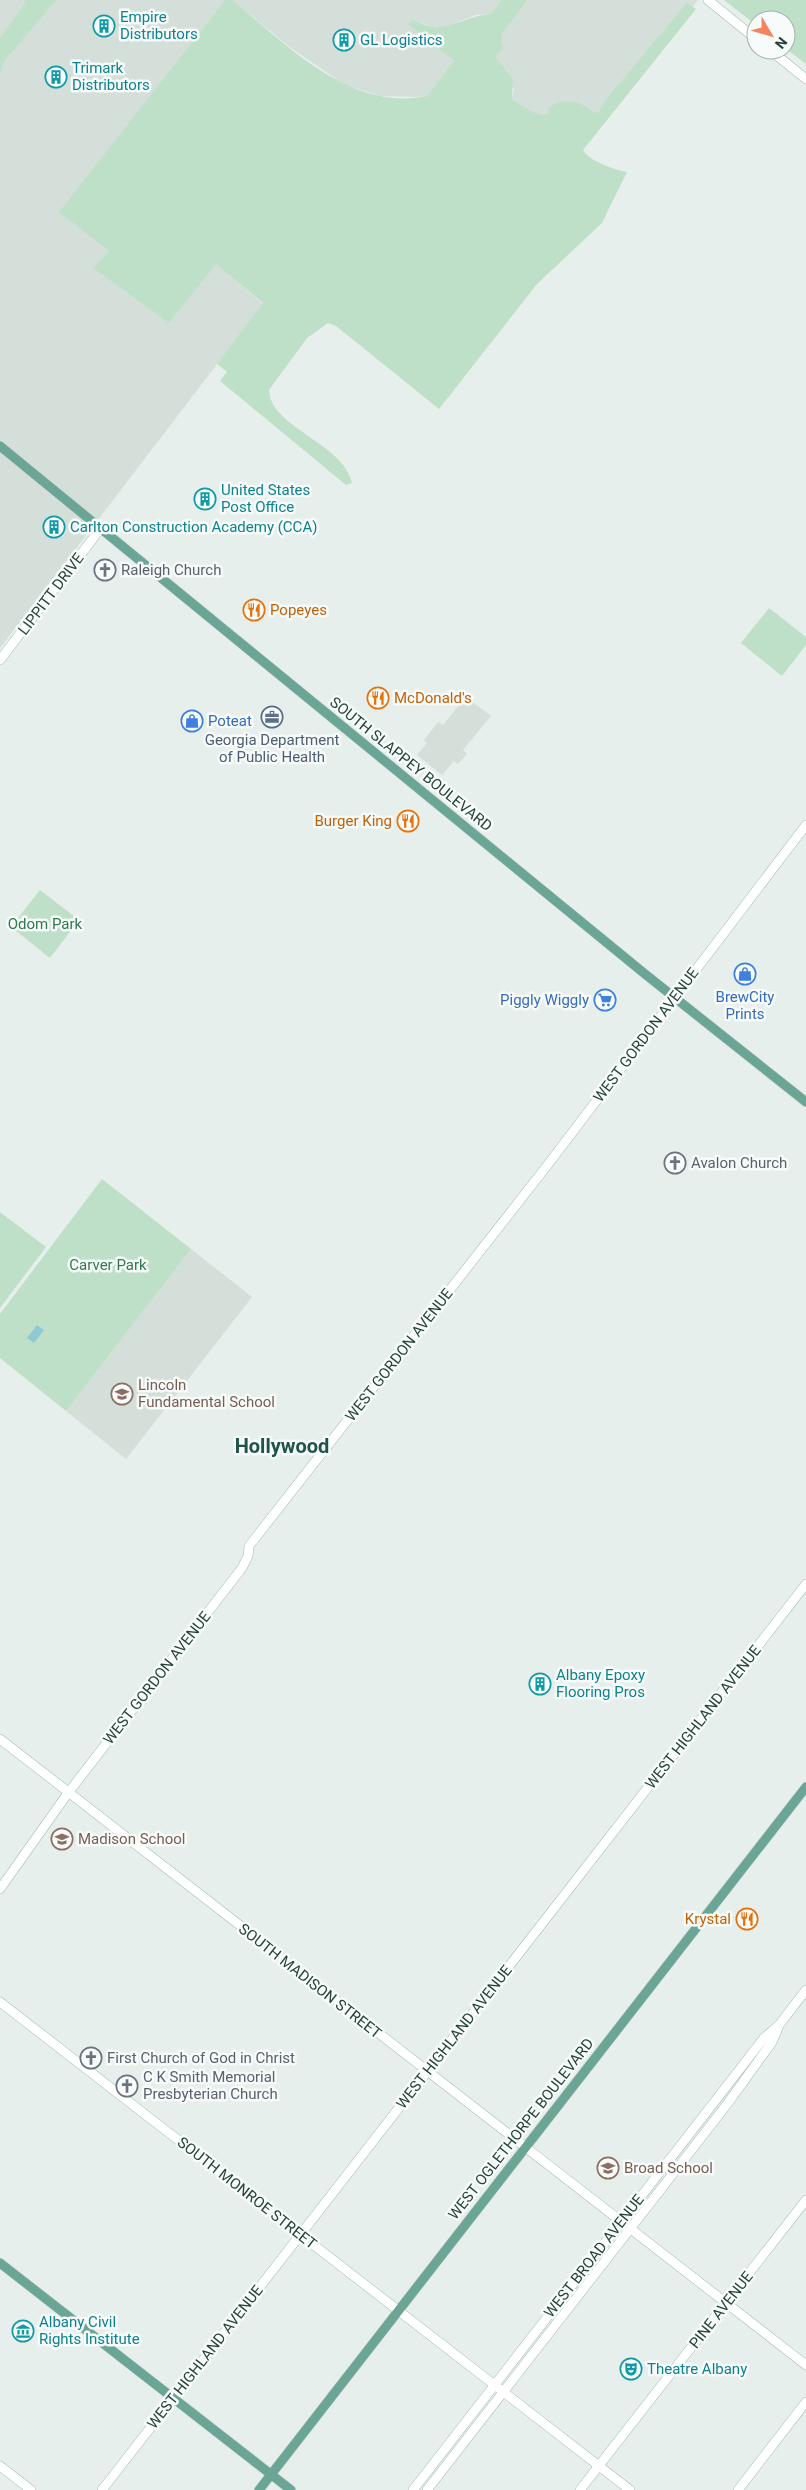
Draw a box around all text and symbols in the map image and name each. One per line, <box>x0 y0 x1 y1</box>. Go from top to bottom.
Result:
place label: Empire Distributors <box>120 8 198 43</box>
north arrow <box>746 10 796 60</box>
building icon: Empire Distributors <box>92 14 116 38</box>
building icon: GL Logistics <box>332 28 356 52</box>
place label: GL Logistics <box>360 31 443 49</box>
text: N <box>772 34 791 52</box>
place label: Trimark Distributors <box>72 59 150 94</box>
building icon: Trimark Distributors <box>44 65 68 89</box>
place label: United States Post Office <box>221 481 310 516</box>
building icon: United States Post Office <box>193 487 217 511</box>
building icon: Carlton Construction Academy (CCA) <box>42 515 66 539</box>
place label: Carlton Construction Academy (CCA) <box>70 518 317 536</box>
street label: LIPPITT DRIVE <box>14 549 88 638</box>
church icon: Raleigh Church <box>93 558 117 582</box>
place label: Raleigh Church <box>121 561 221 579</box>
restaurant icon: Popeyes <box>242 598 266 622</box>
place label: Popeyes <box>270 601 327 619</box>
restaurant icon: McDonald's <box>366 686 390 710</box>
place label: McDonald's <box>394 689 472 707</box>
street label: SOUTH SLAPPEY BOULEVARD <box>326 693 496 835</box>
office icon: Georgia Department of Public Health <box>260 705 284 729</box>
shop icon: Poteat <box>180 709 204 733</box>
place label: Poteat <box>208 712 252 730</box>
place label: Georgia Department of Public Health <box>205 731 339 766</box>
restaurant icon: Burger King <box>396 809 420 833</box>
place label: Burger King <box>314 812 392 830</box>
park label: Odom Park <box>8 915 83 933</box>
shop icon: BrewCity Prints <box>733 962 757 986</box>
street label: WEST GORDON AVENUE <box>590 964 703 1106</box>
supermarket icon: Piggly Wiggly <box>593 988 617 1012</box>
place label: BrewCity Prints <box>716 988 774 1023</box>
place label: Piggly Wiggly <box>500 991 589 1009</box>
church icon: Avalon Church <box>663 1151 687 1175</box>
place label: Avalon Church <box>691 1154 787 1172</box>
park label: Carver Park <box>69 1256 147 1274</box>
street label: WEST GORDON AVENUE <box>342 1285 457 1425</box>
place label: Lincoln Fundamental School <box>138 1376 275 1411</box>
school or university icon: Lincoln Fundamental School <box>110 1382 134 1406</box>
district label: Hollywood <box>235 1434 329 1458</box>
street label: WEST GORDON AVENUE <box>100 1608 215 1748</box>
street label: WEST HIGHLAND AVENUE <box>641 1641 765 1792</box>
place label: Albany Epoxy Flooring Pros <box>556 1666 645 1701</box>
building icon: Albany Epoxy Flooring Pros <box>528 1672 552 1696</box>
school or university icon: Madison School <box>50 1827 74 1851</box>
place label: Madison School <box>78 1830 185 1848</box>
restaurant icon: Krystal <box>735 1907 759 1931</box>
place label: Krystal <box>685 1910 731 1928</box>
street label: SOUTH MADISON STREET <box>235 1920 385 2042</box>
street label: WEST HIGHLAND AVENUE <box>392 1961 516 2112</box>
street label: WEST OGLETHORPE BOULEVARD <box>445 2035 597 2223</box>
church icon: First Church of God in Christ <box>79 2046 103 2070</box>
place label: First Church of God in Christ <box>107 2049 295 2067</box>
place label: C K Smith Memorial Presbyterian Church <box>143 2068 278 2103</box>
church icon: C K Smith Memorial Presbyterian Church <box>115 2074 139 2098</box>
street label: SOUTH MONROE STREET <box>174 2133 320 2253</box>
school or university icon: Broad School <box>596 2156 620 2180</box>
place label: Broad School <box>624 2159 713 2177</box>
street label: WEST BROAD AVENUE <box>540 2190 648 2321</box>
street label: PINE AVENUE <box>685 2268 757 2352</box>
street label: WEST HIGHLAND AVENUE <box>143 2281 267 2432</box>
place label: Albany Civil Rights Institute <box>39 2313 140 2348</box>
museum icon: Albany Civil Rights Institute <box>11 2319 35 2343</box>
theatre icon: Theatre Albany <box>619 2357 643 2381</box>
place label: Theatre Albany <box>647 2360 747 2378</box>

